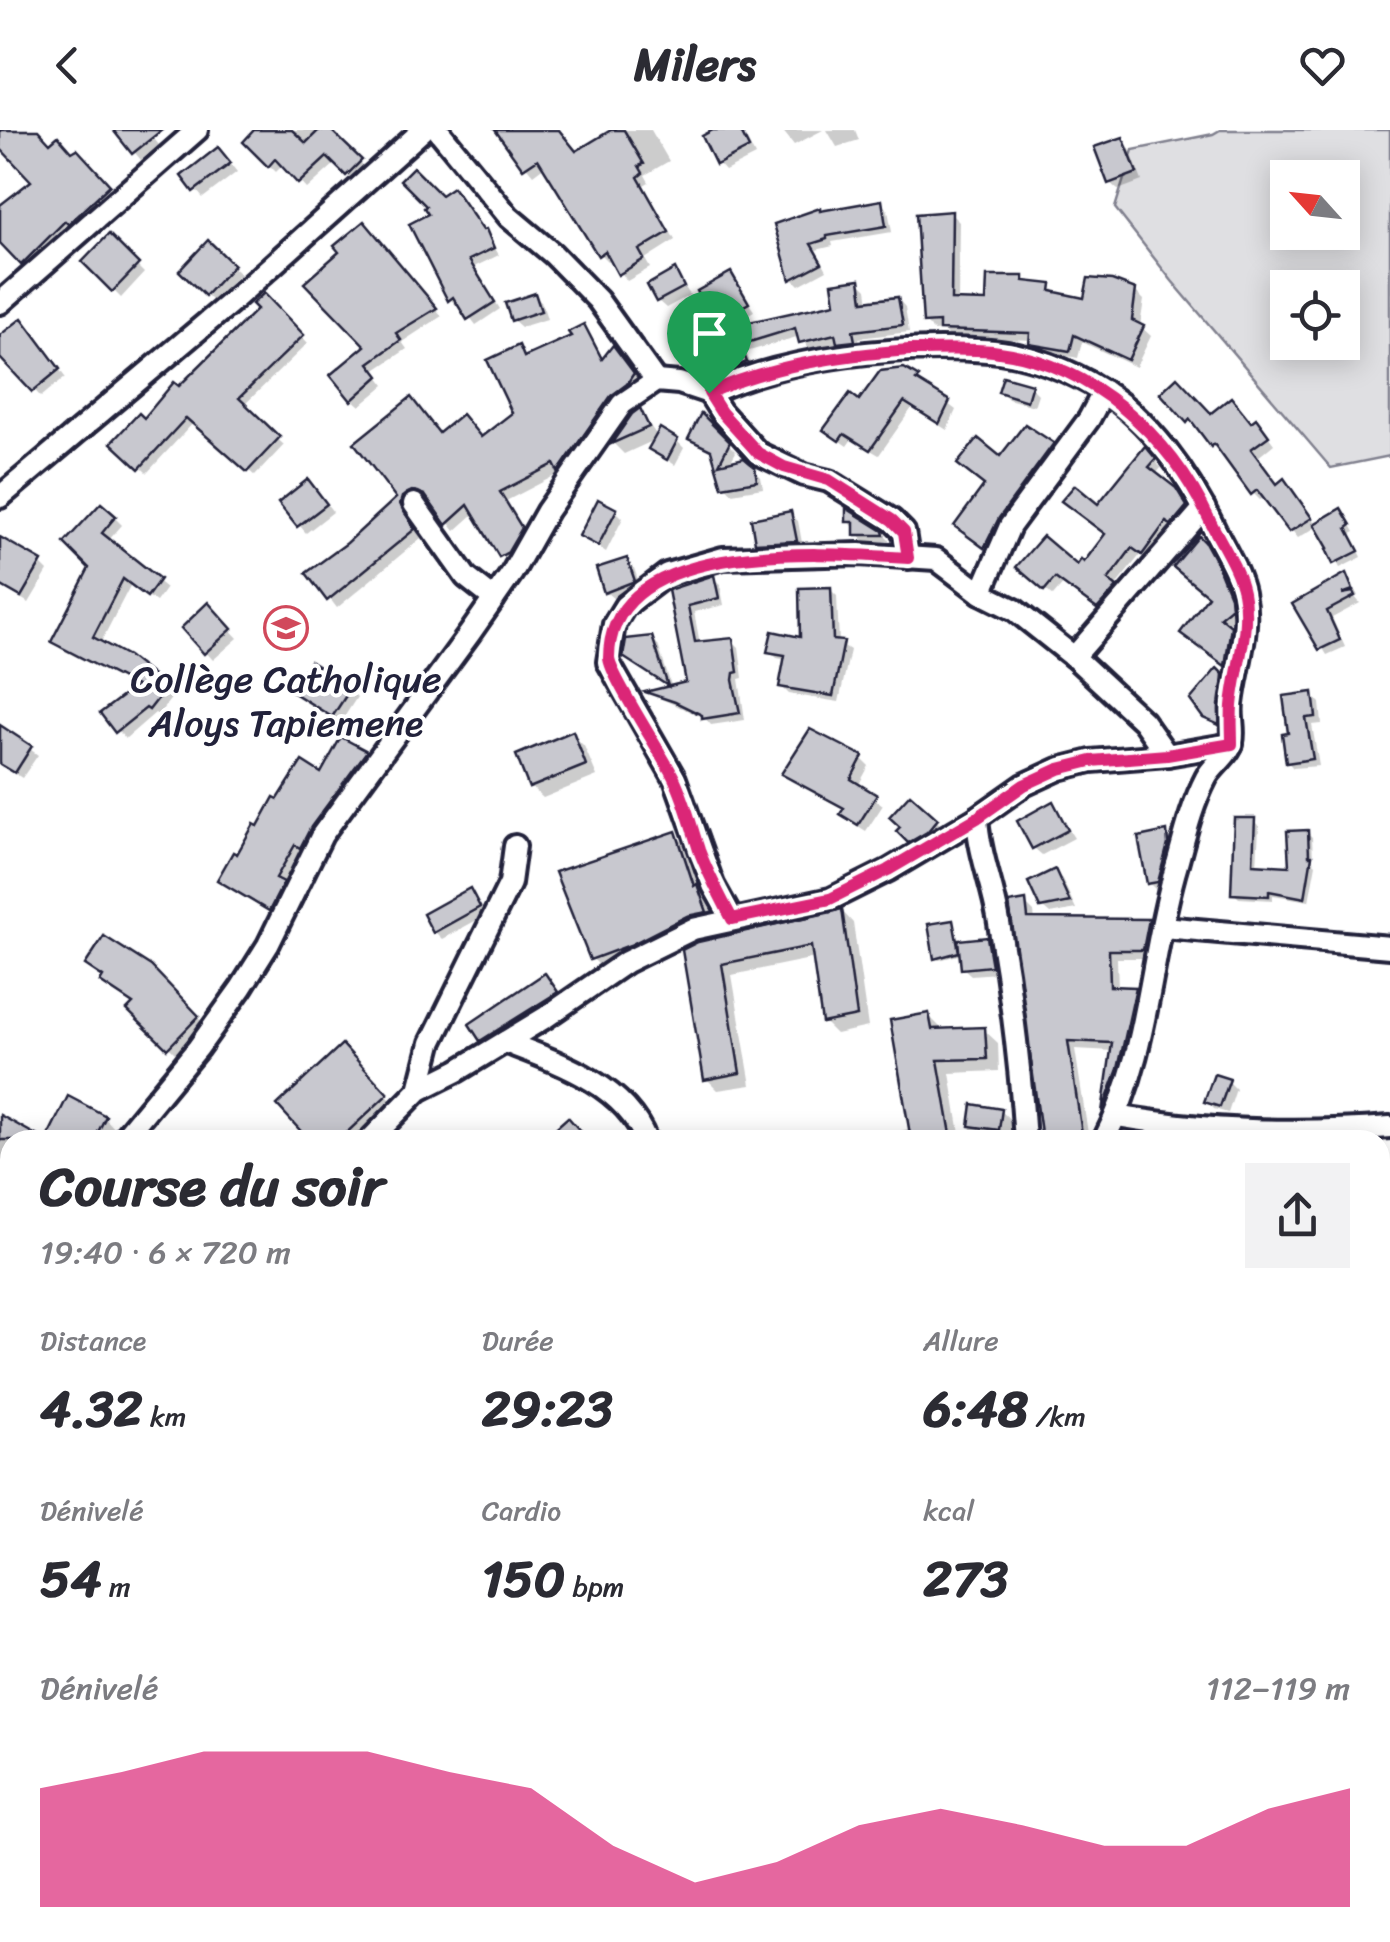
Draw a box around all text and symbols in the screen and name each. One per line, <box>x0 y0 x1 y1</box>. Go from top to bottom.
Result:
text: Milers <box>634 25 756 105</box>
icon: back <box>40 38 95 93</box>
icon: heart <box>1295 38 1350 93</box>
north arrow <box>1270 160 1360 250</box>
map controls <box>1270 160 1360 360</box>
button: locate <box>1270 270 1360 360</box>
pin <box>667 291 752 394</box>
icon: arrive <box>682 306 737 361</box>
school or university icon: Collège Catholique Aloys Tapiemene <box>263 605 309 651</box>
place label: Collège Catholique Aloys Tapiemene <box>130 646 442 757</box>
text: Course du soir <box>40 1138 384 1235</box>
button: share <box>1245 1163 1350 1268</box>
text: 19:40 · 6 × 720 m <box>40 1224 291 1281</box>
text: Distance <box>40 1316 146 1365</box>
text: Durée <box>482 1316 554 1365</box>
text: Allure <box>923 1316 999 1365</box>
text: 4.32 <box>40 1365 143 1454</box>
text: 29:23 <box>482 1365 613 1454</box>
text: 6:48 <box>923 1365 1028 1454</box>
text: km <box>143 1392 186 1441</box>
text: /km <box>1028 1392 1086 1441</box>
text: Dénivelé <box>40 1486 144 1535</box>
text: Cardio <box>482 1486 561 1535</box>
text: kcal <box>923 1486 974 1535</box>
text: 54 <box>40 1535 102 1624</box>
text: 150 <box>482 1535 565 1624</box>
text: 273 <box>923 1535 1008 1624</box>
text: m <box>102 1562 131 1611</box>
text: bpm <box>565 1562 624 1611</box>
text: Dénivelé <box>40 1660 159 1717</box>
text: 112–119 m <box>1206 1660 1350 1717</box>

